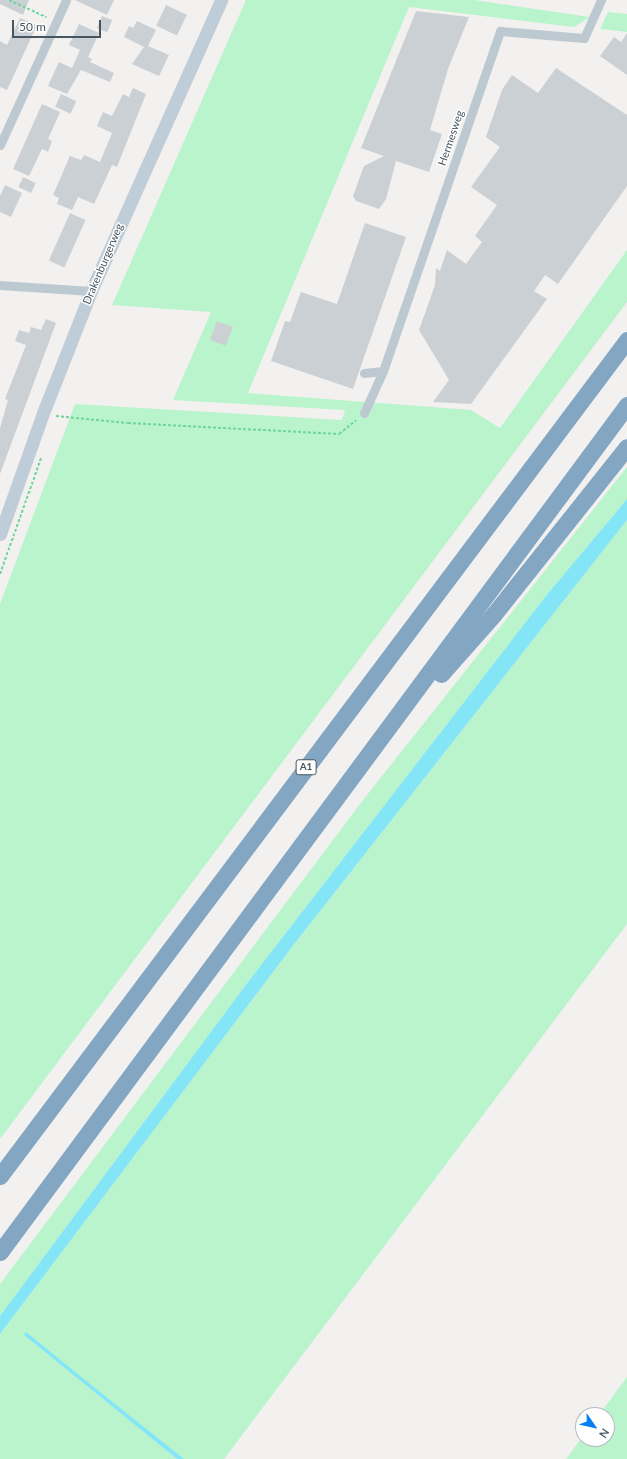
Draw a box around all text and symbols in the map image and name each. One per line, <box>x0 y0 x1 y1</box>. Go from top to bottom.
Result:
scale bar <box>14 12 103 38</box>
text: 50 m <box>19 19 46 34</box>
street label: Hermesweg <box>435 109 467 167</box>
street label: Drakenburgerweg <box>80 222 126 306</box>
road number: A1 <box>295 759 317 775</box>
north arrow <box>575 1407 615 1447</box>
text: N <box>597 1426 612 1441</box>

